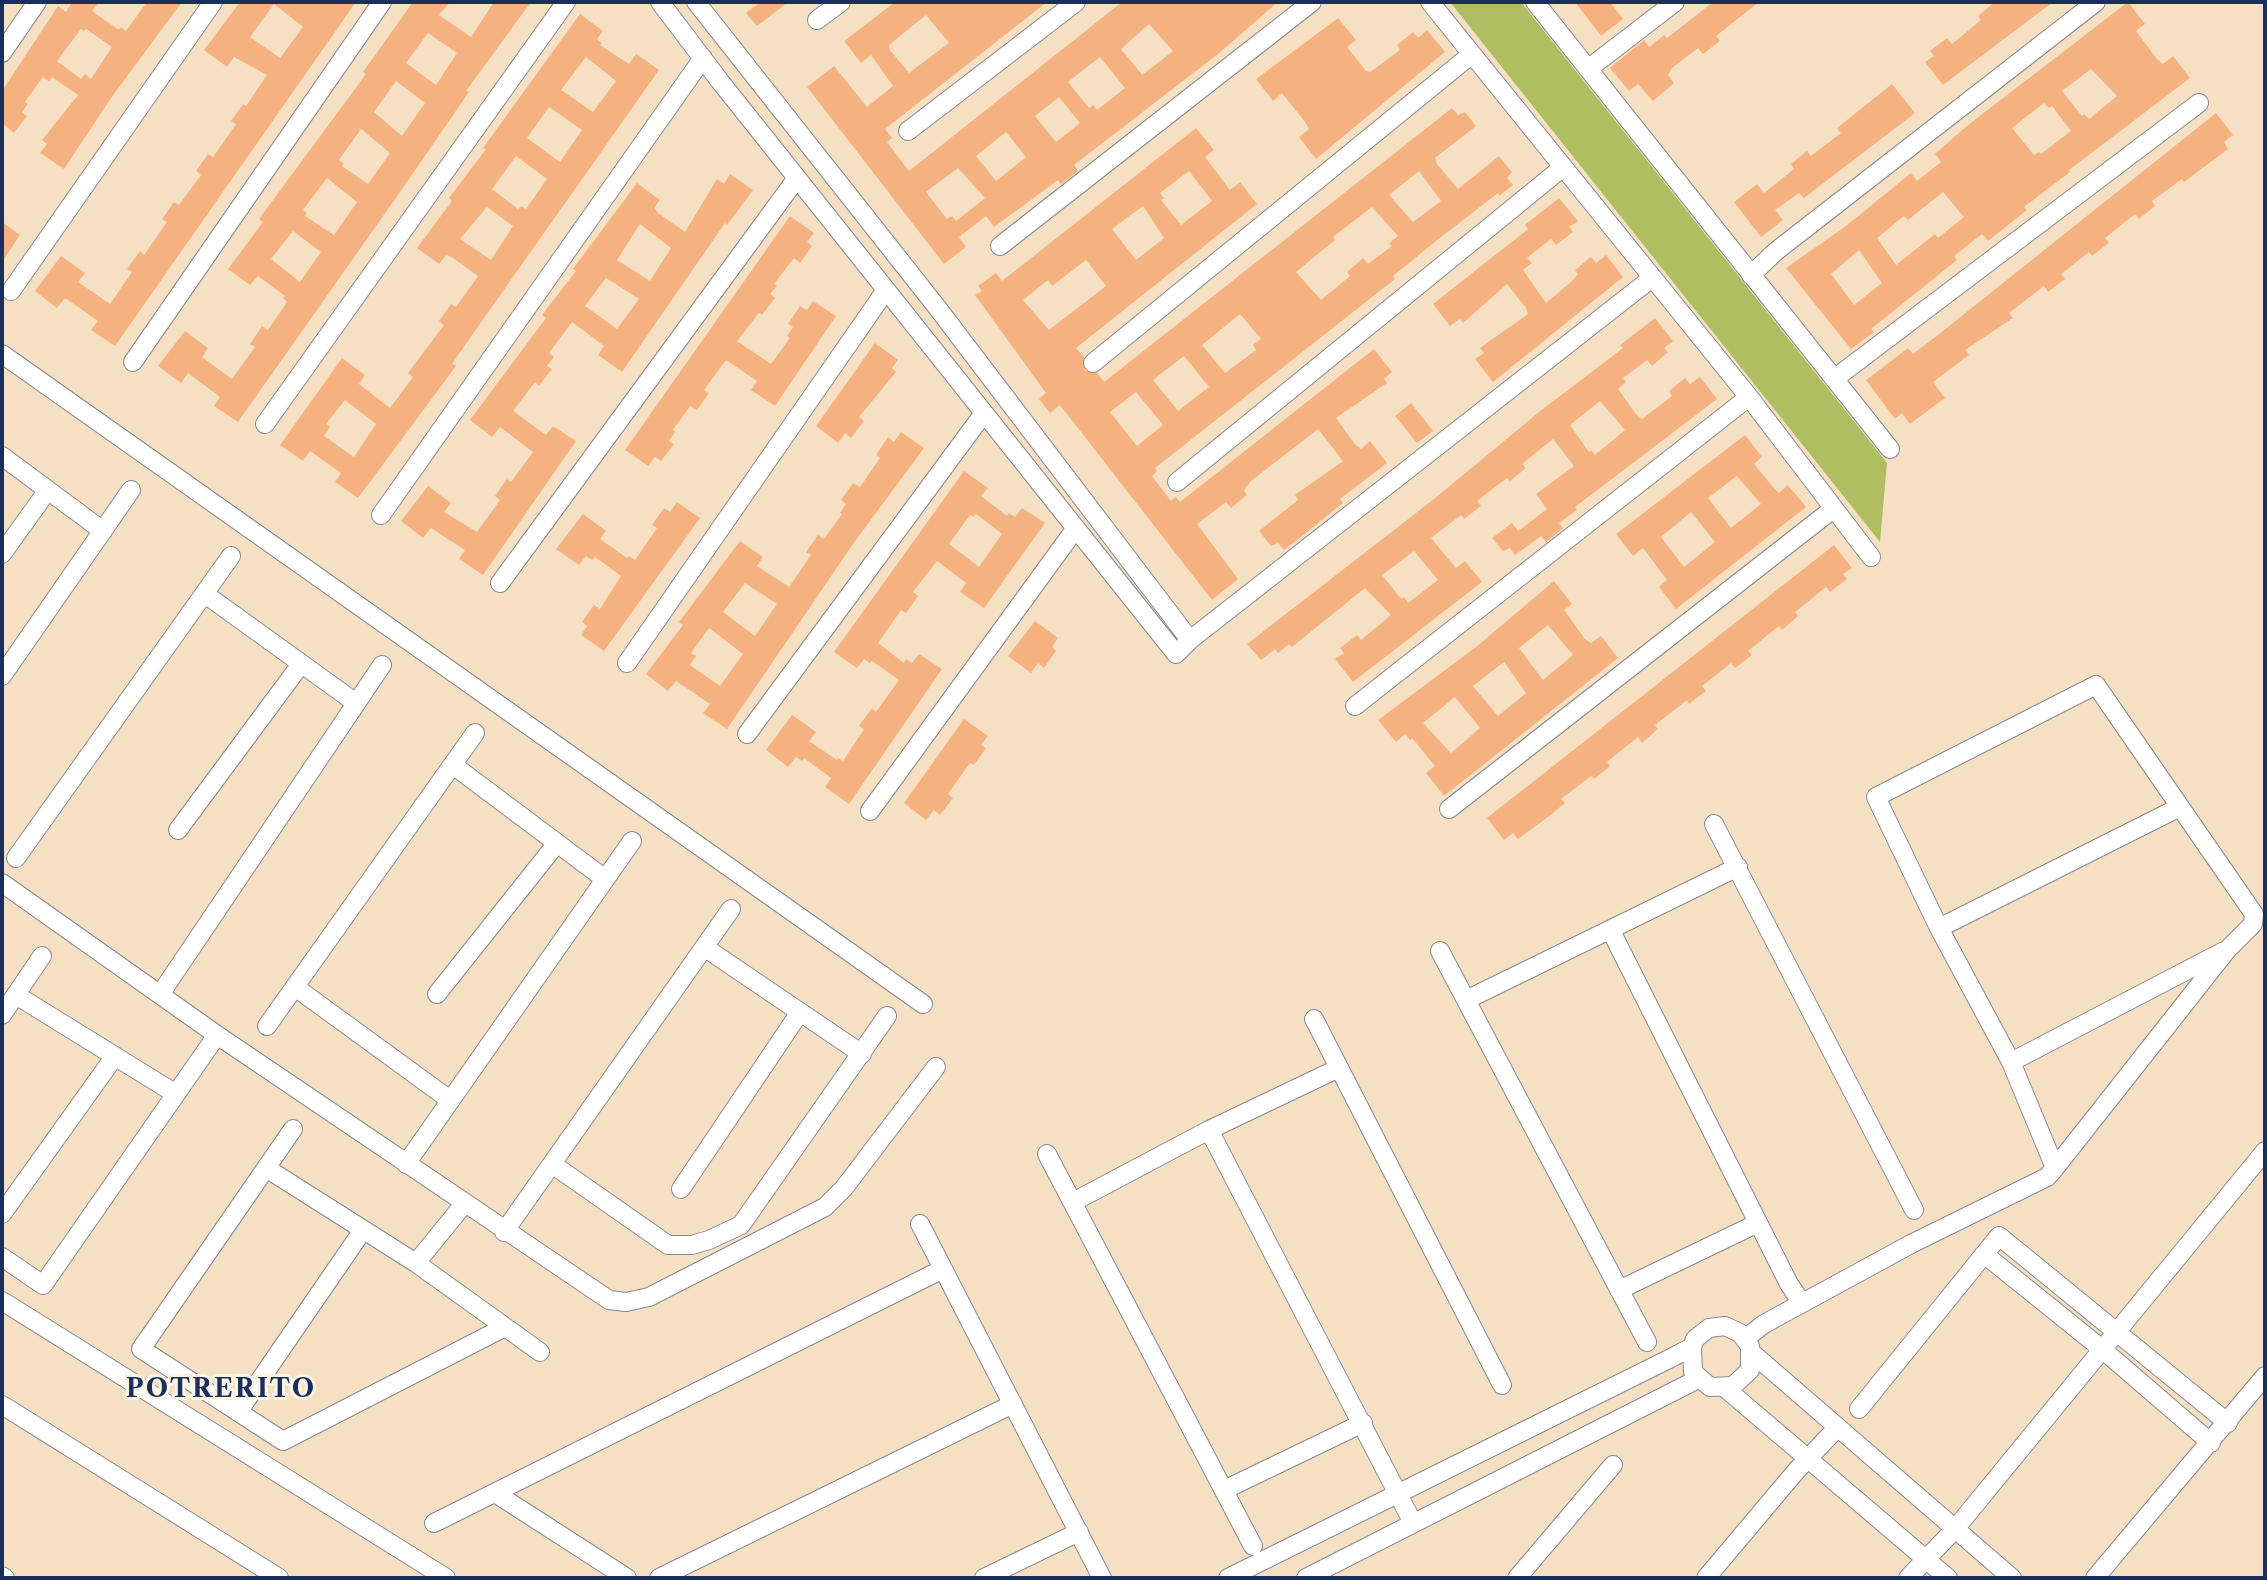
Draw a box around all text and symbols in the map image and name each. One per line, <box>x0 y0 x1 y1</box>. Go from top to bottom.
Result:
district label: POTRERITO <box>127 1373 315 1405</box>

